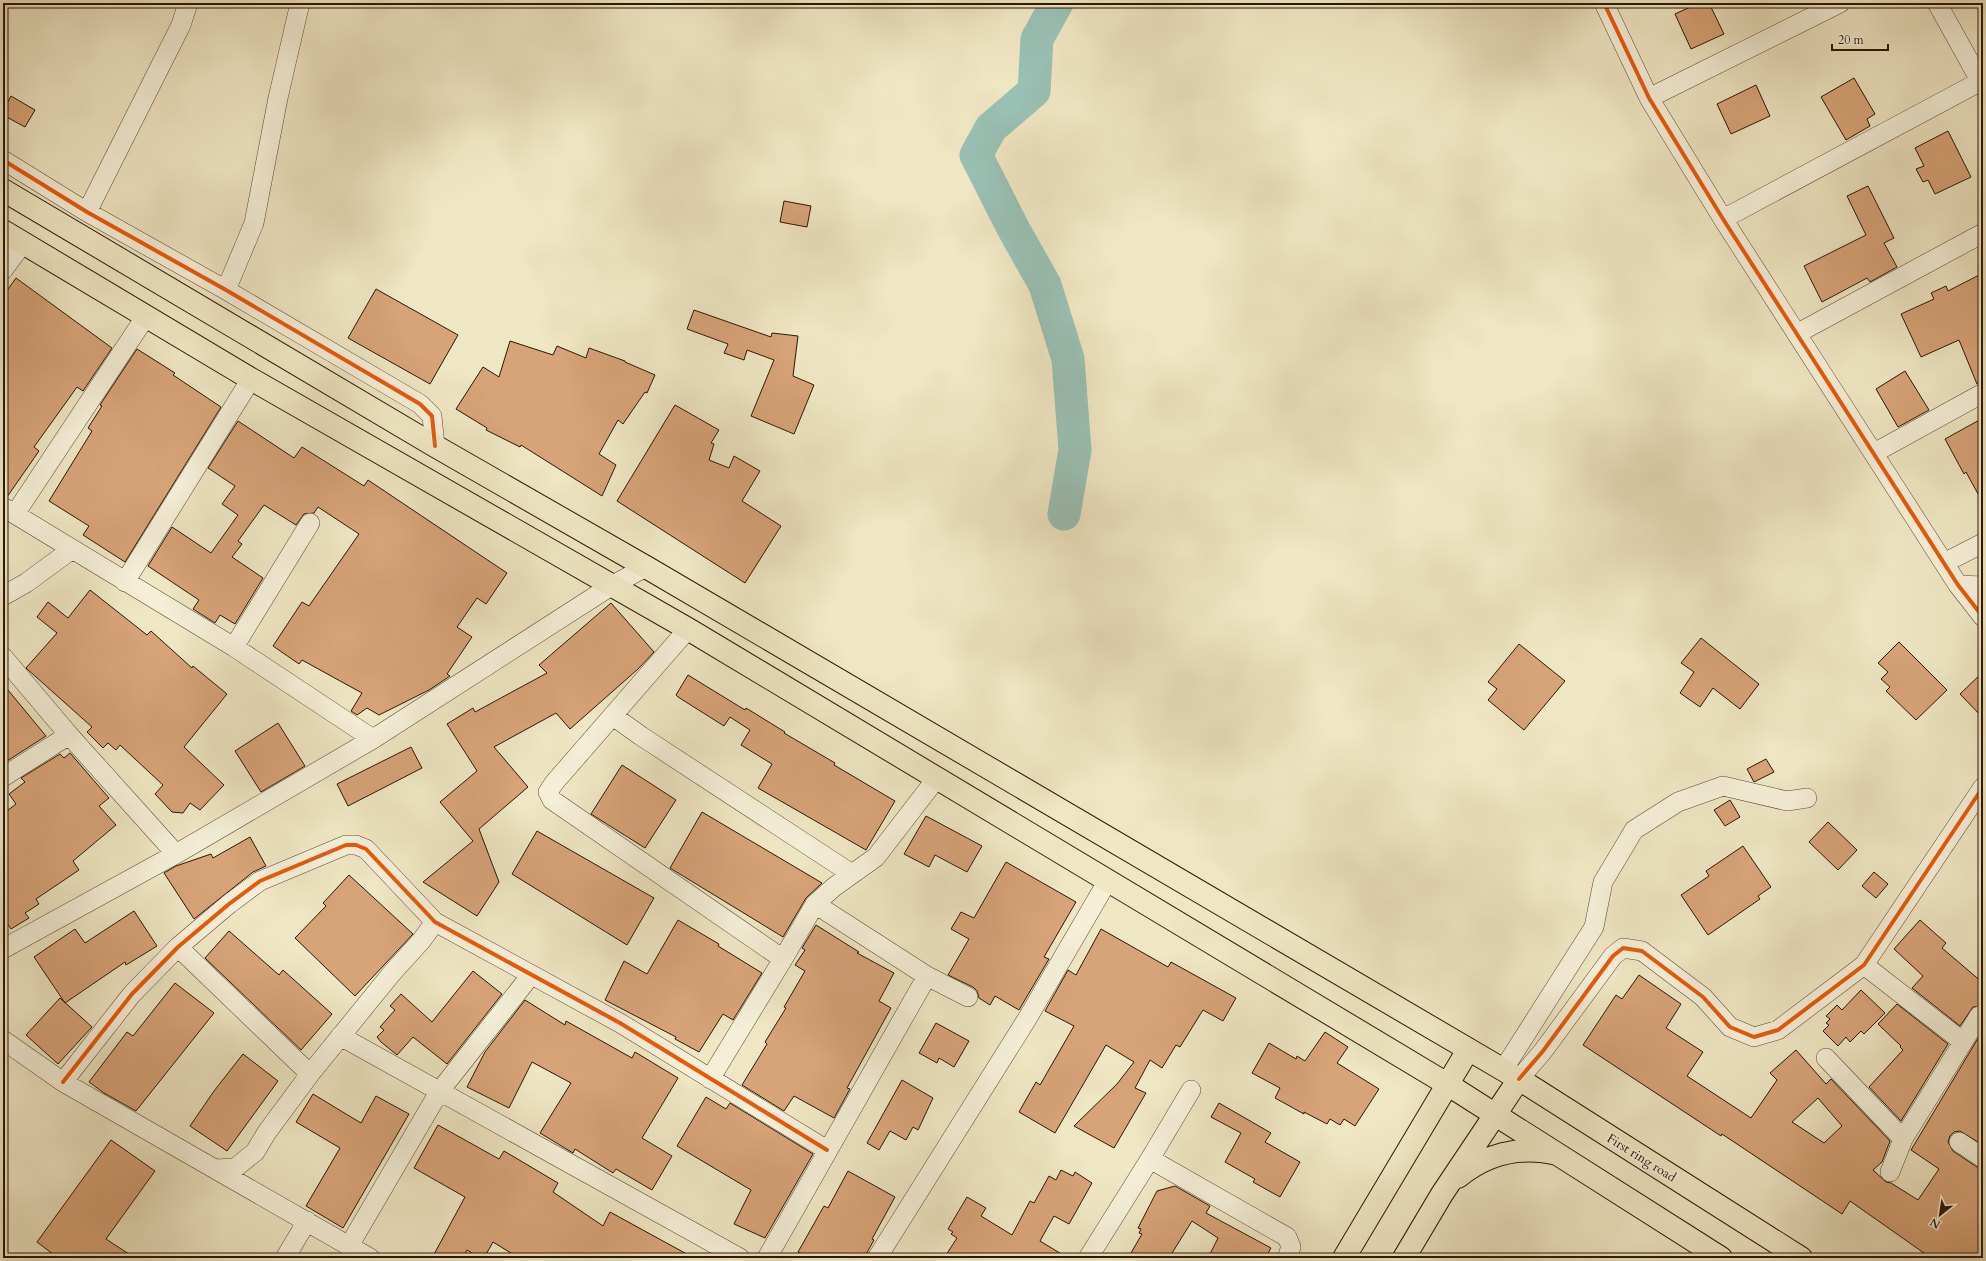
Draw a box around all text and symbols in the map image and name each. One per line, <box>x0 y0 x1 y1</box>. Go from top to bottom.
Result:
scale bar <box>1832 26 1888 52</box>
text: 20 m <box>1838 32 1865 48</box>
street label: First ring road <box>1603 1129 1680 1186</box>
north arrow <box>1920 1195 1960 1235</box>
text: N <box>1927 1214 1943 1232</box>

